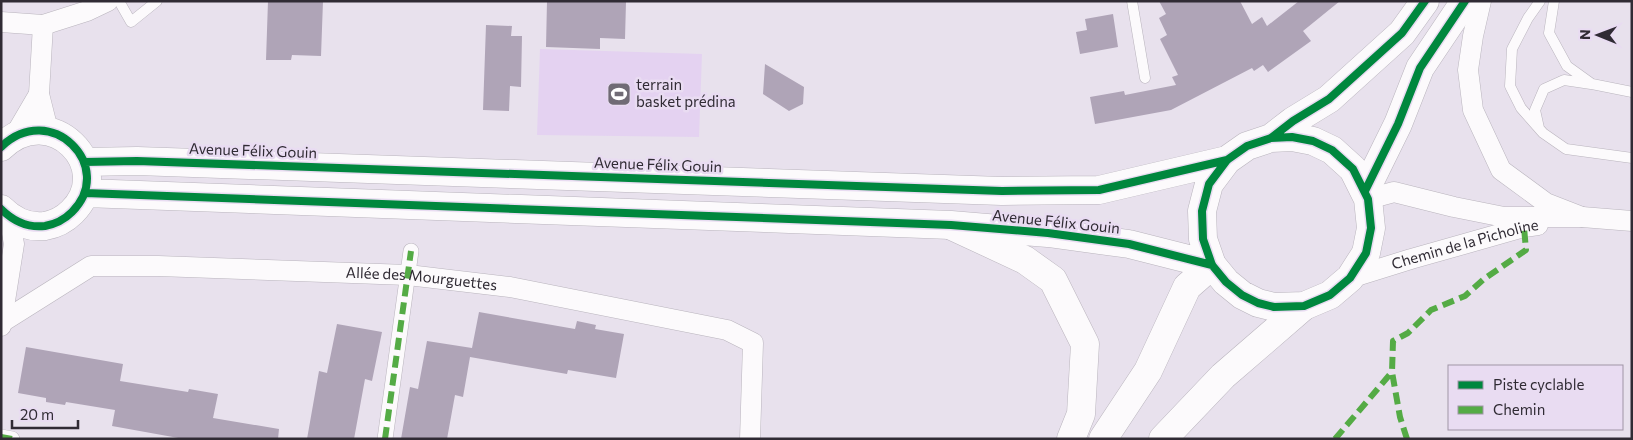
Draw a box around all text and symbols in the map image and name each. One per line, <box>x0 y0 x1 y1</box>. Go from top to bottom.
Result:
north arrow <box>1573 10 1623 60</box>
text: N <box>1576 29 1593 40</box>
place label: terrain basket prédina <box>636 75 736 110</box>
sports icon: terrain basket prédina <box>606 81 632 107</box>
street label: Avenue Félix Gouin <box>189 139 317 161</box>
street label: Avenue Félix Gouin <box>594 153 722 175</box>
street label: Avenue Félix Gouin <box>991 205 1121 237</box>
street label: Chemin de la Picholine <box>1389 215 1540 273</box>
street label: Allée des Mourguettes <box>345 263 498 293</box>
legend <box>1448 365 1623 430</box>
text: Piste cyclable <box>1493 375 1585 393</box>
scale bar <box>12 398 79 430</box>
text: Chemin <box>1493 400 1545 418</box>
text: 20 m <box>20 405 54 423</box>

